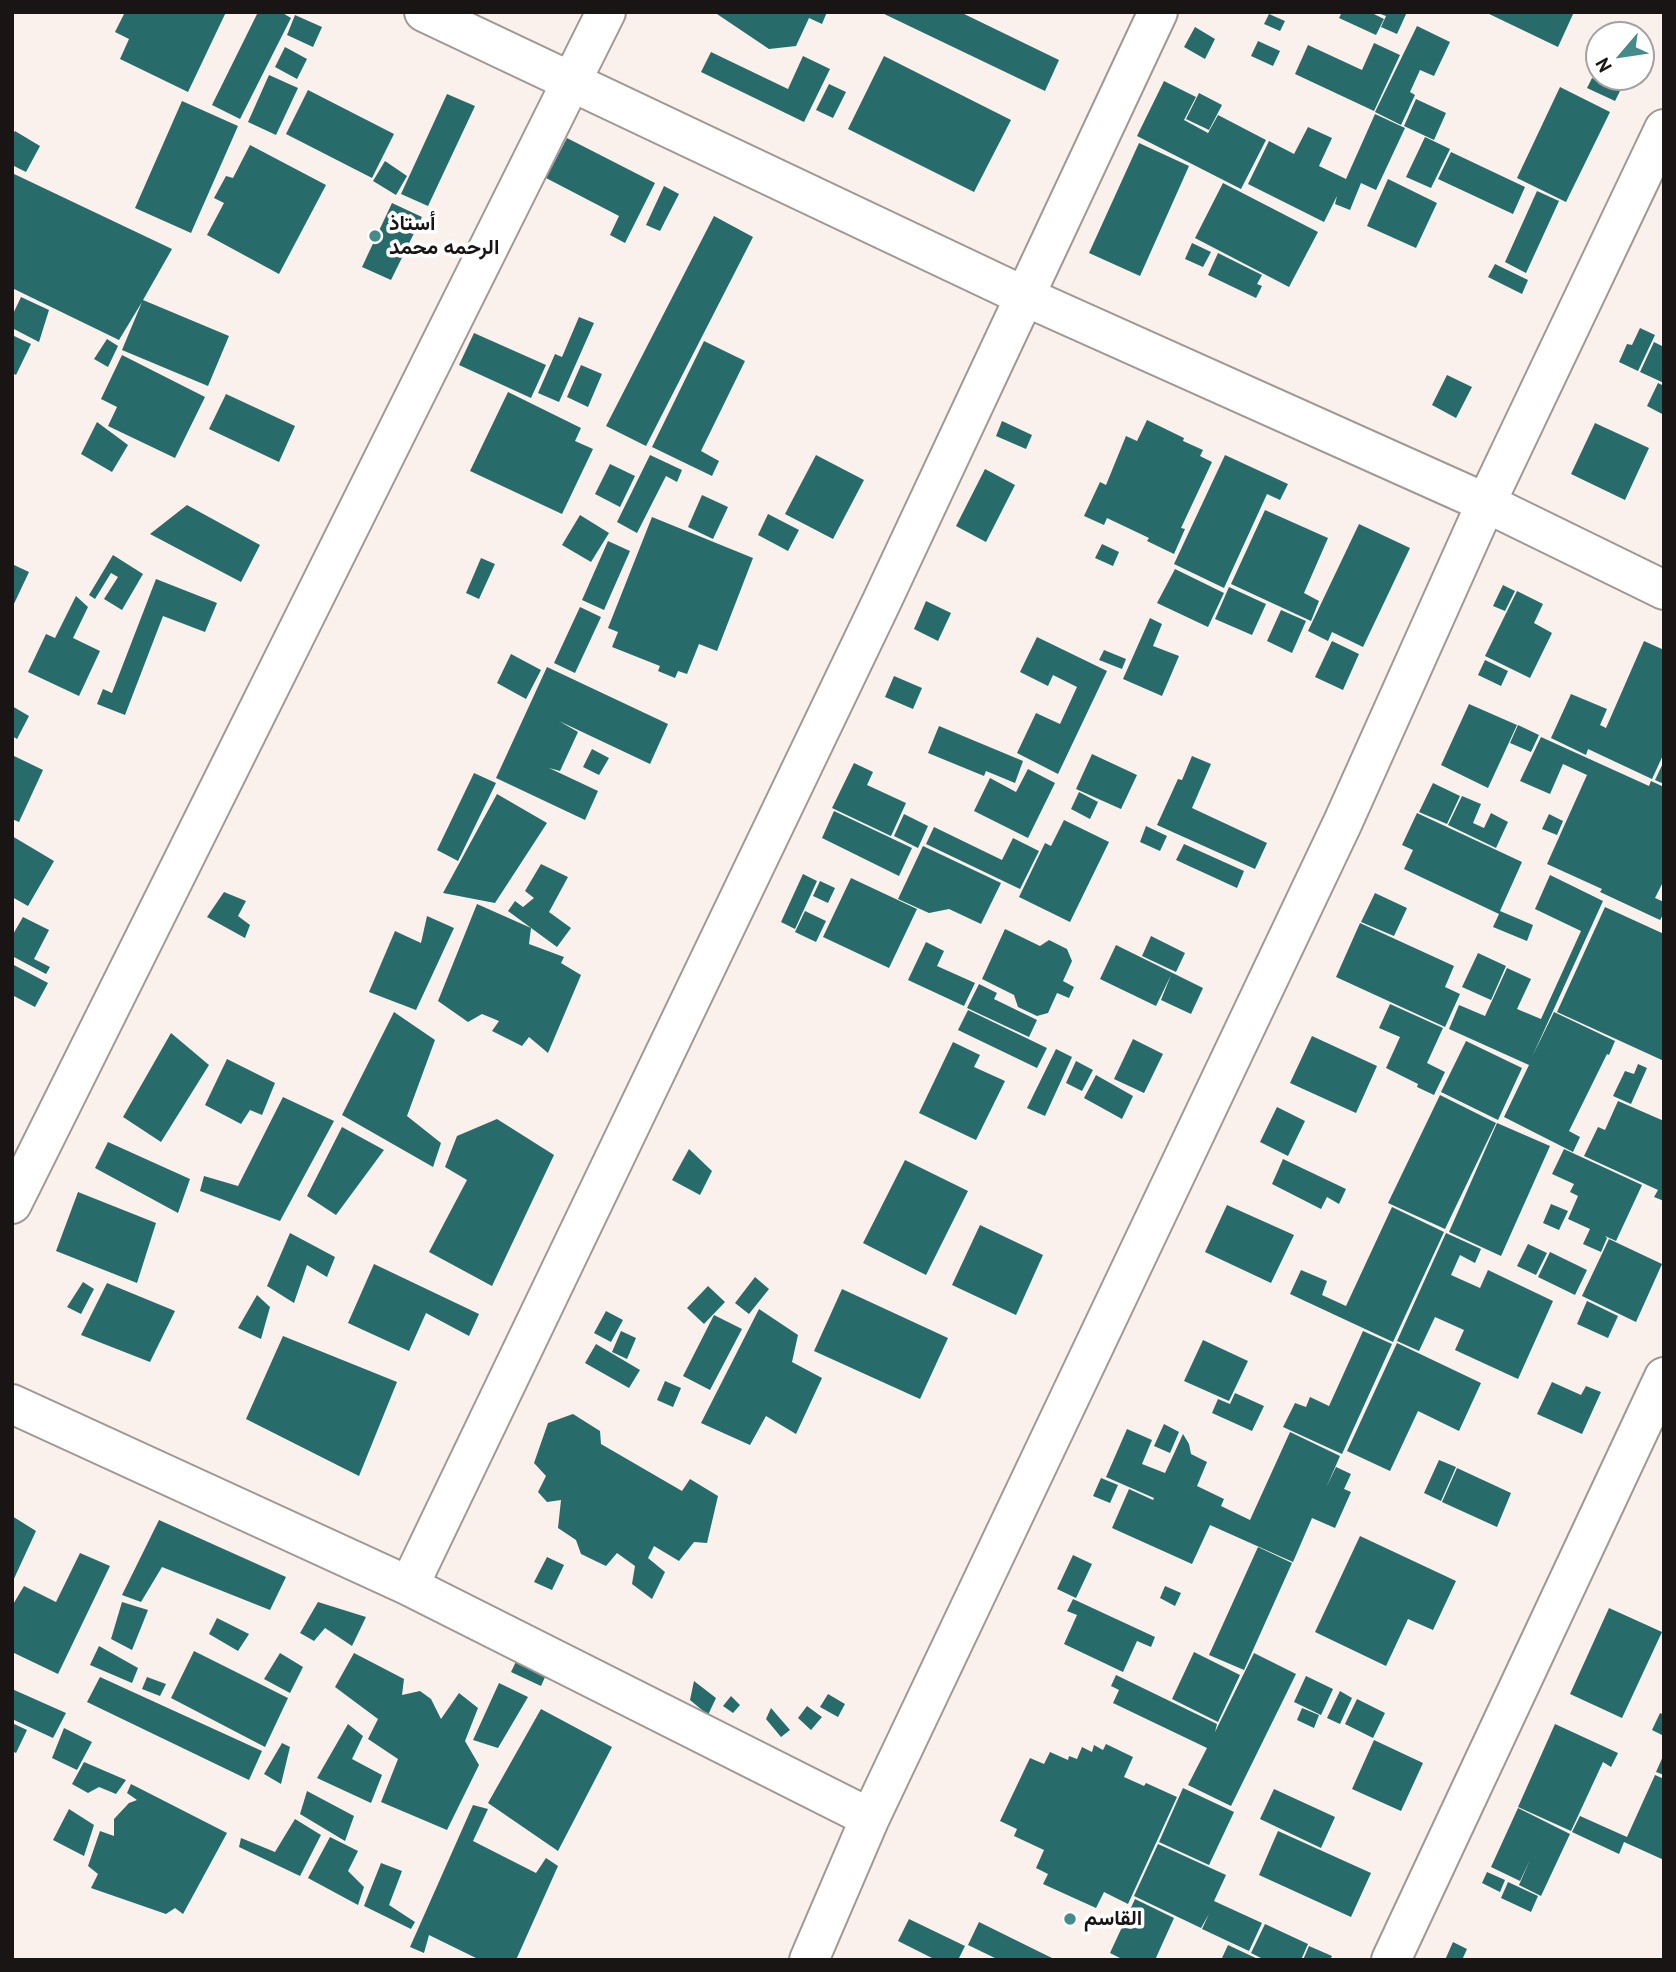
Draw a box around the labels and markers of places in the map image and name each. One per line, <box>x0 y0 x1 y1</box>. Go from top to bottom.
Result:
place label: أستاذ الرحمه محمد <box>389 211 499 261</box>
marker: أستاذ الرحمه محمد <box>367 228 383 244</box>
place label: القاسم <box>1084 1906 1142 1932</box>
marker: القاسم <box>1062 1911 1078 1927</box>

